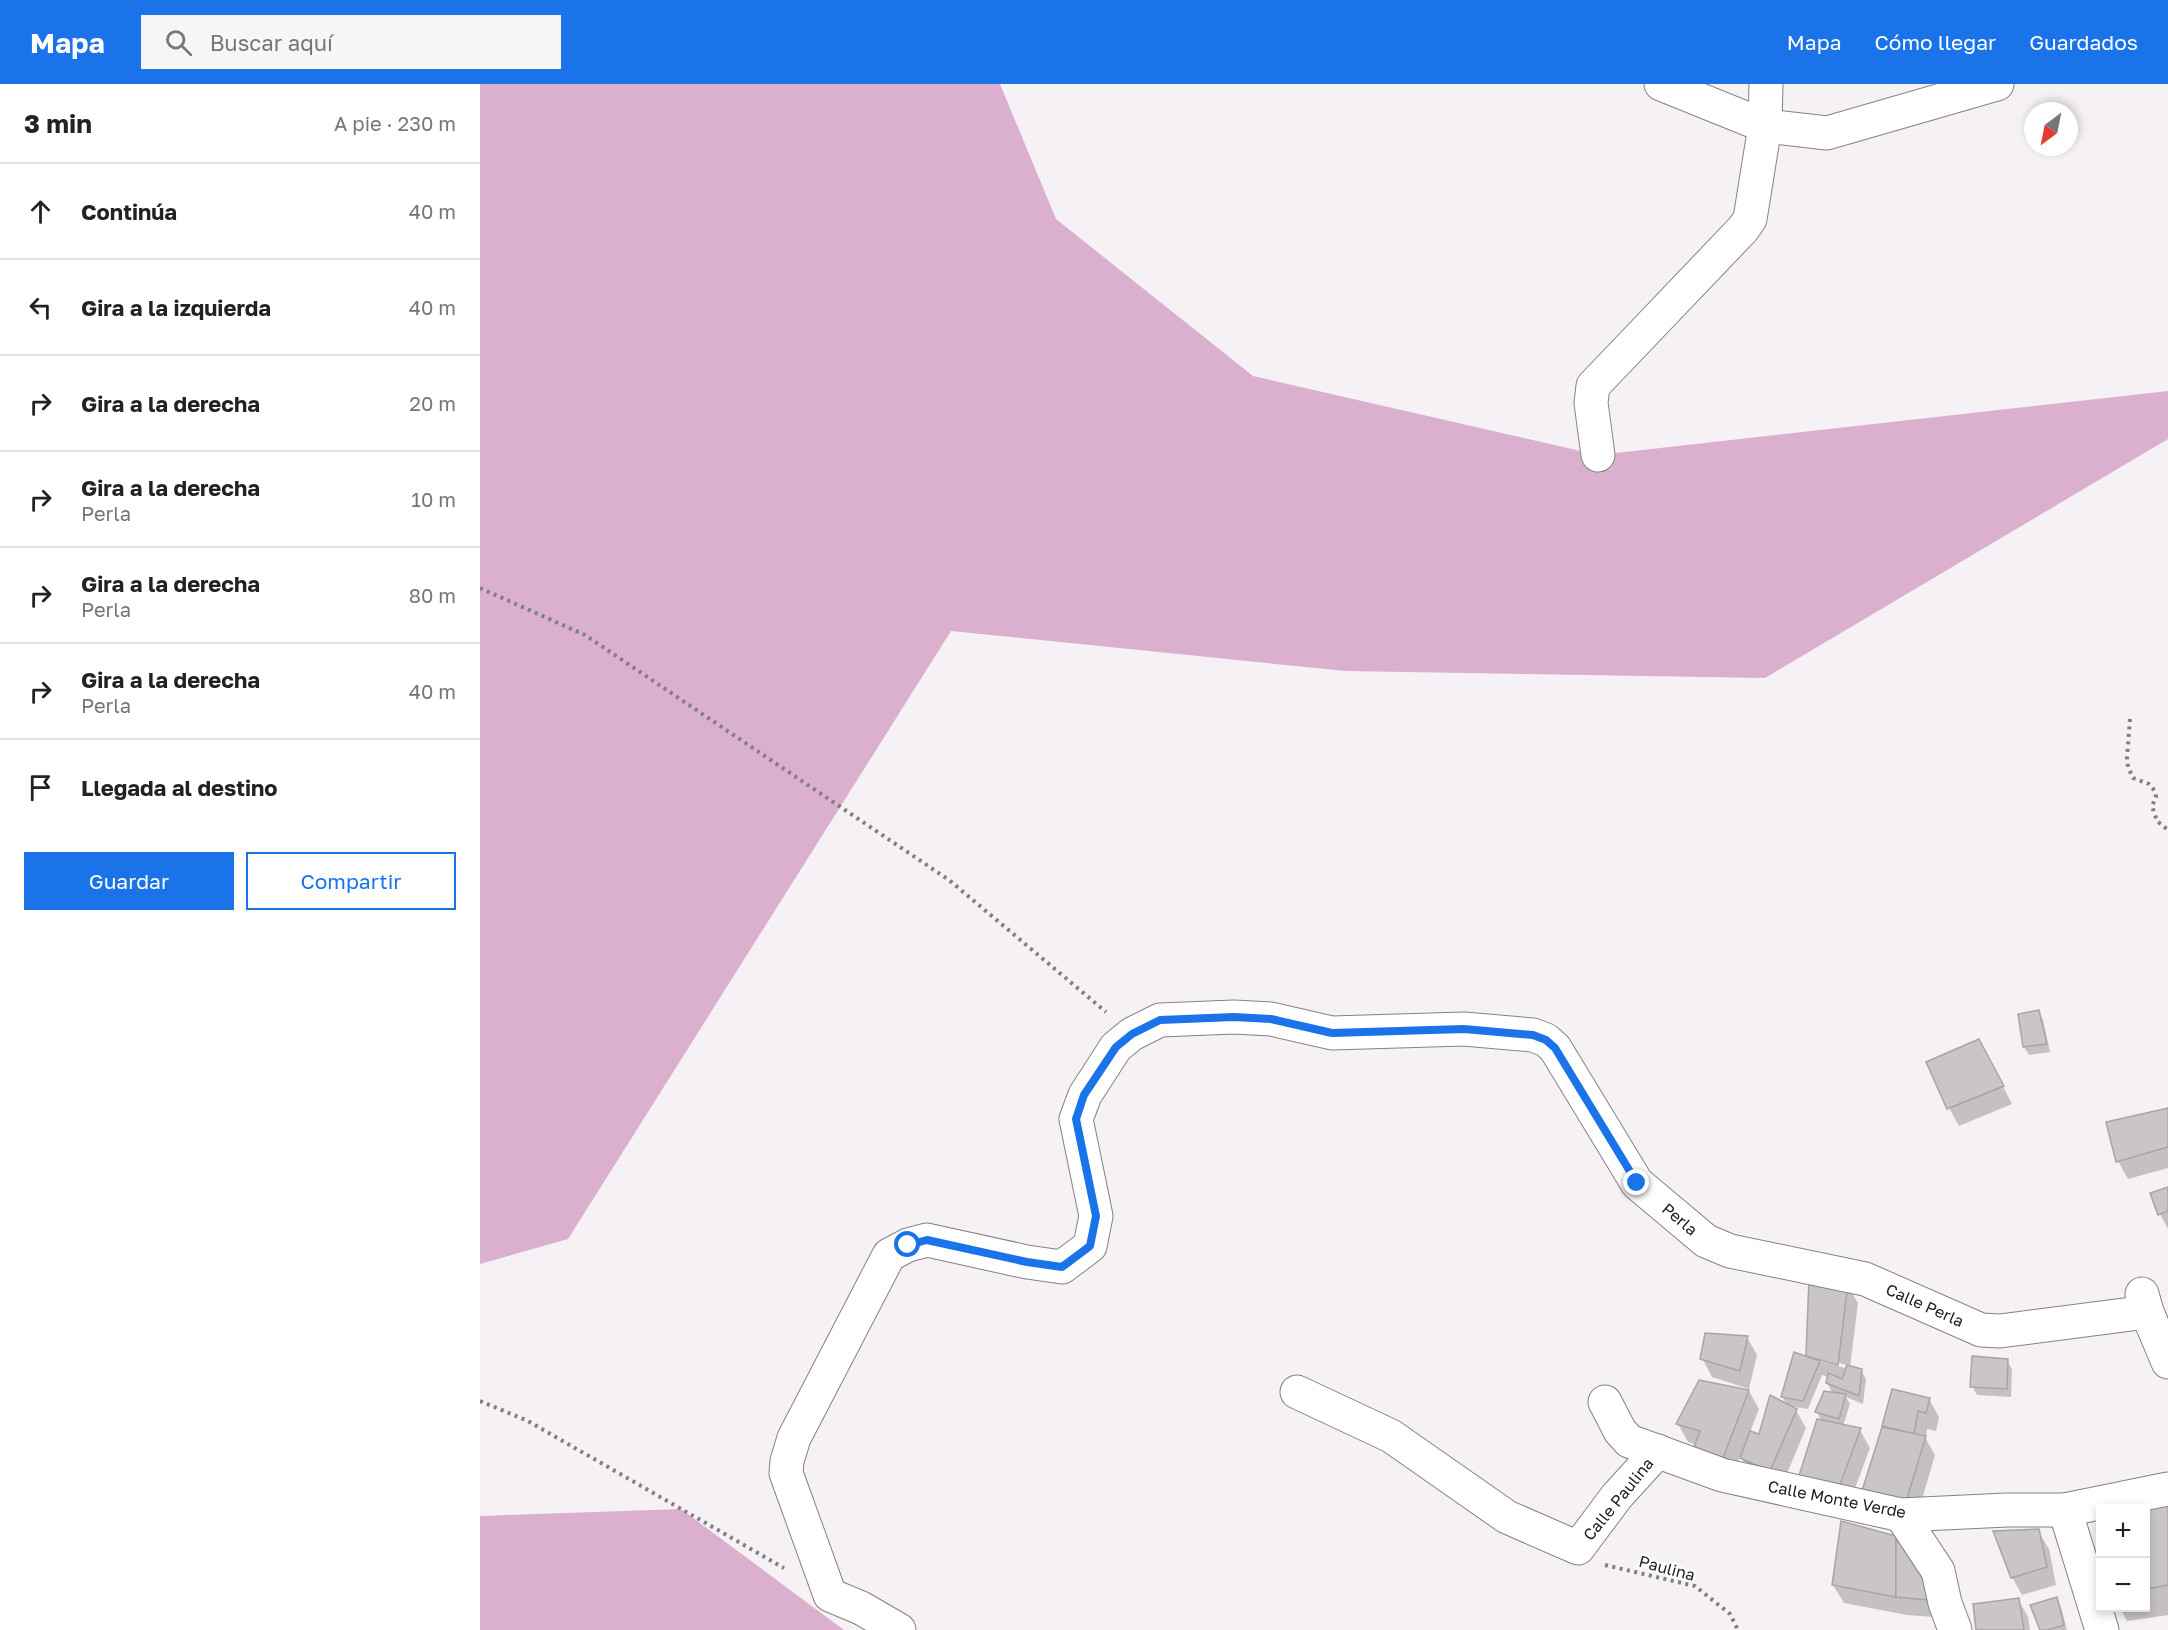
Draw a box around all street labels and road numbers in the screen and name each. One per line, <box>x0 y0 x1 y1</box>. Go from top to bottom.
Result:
street label: Perla <box>1658 1198 1702 1240</box>
street label: Calle Perla <box>1883 1279 1967 1331</box>
street label: Calle Paulina <box>1579 1454 1657 1544</box>
street label: Calle Monte Verde <box>1766 1476 1908 1522</box>
street label: Paulina <box>1637 1551 1697 1585</box>

